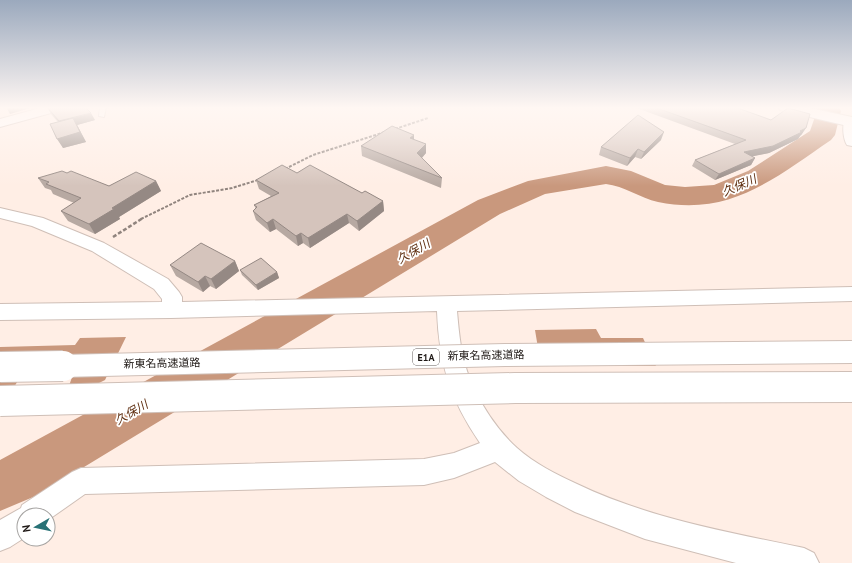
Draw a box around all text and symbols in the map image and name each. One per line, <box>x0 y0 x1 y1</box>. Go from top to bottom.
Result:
water label: 久保川 <box>719 170 760 199</box>
water label: 久保川 <box>394 235 434 266</box>
street label: 新東名高速道路 <box>447 347 525 363</box>
road number: E1A <box>413 349 439 365</box>
street label: 新東名高速道路 <box>123 355 201 371</box>
water label: 久保川 <box>112 396 152 427</box>
north arrow <box>16 507 56 547</box>
text: N <box>19 524 34 533</box>

